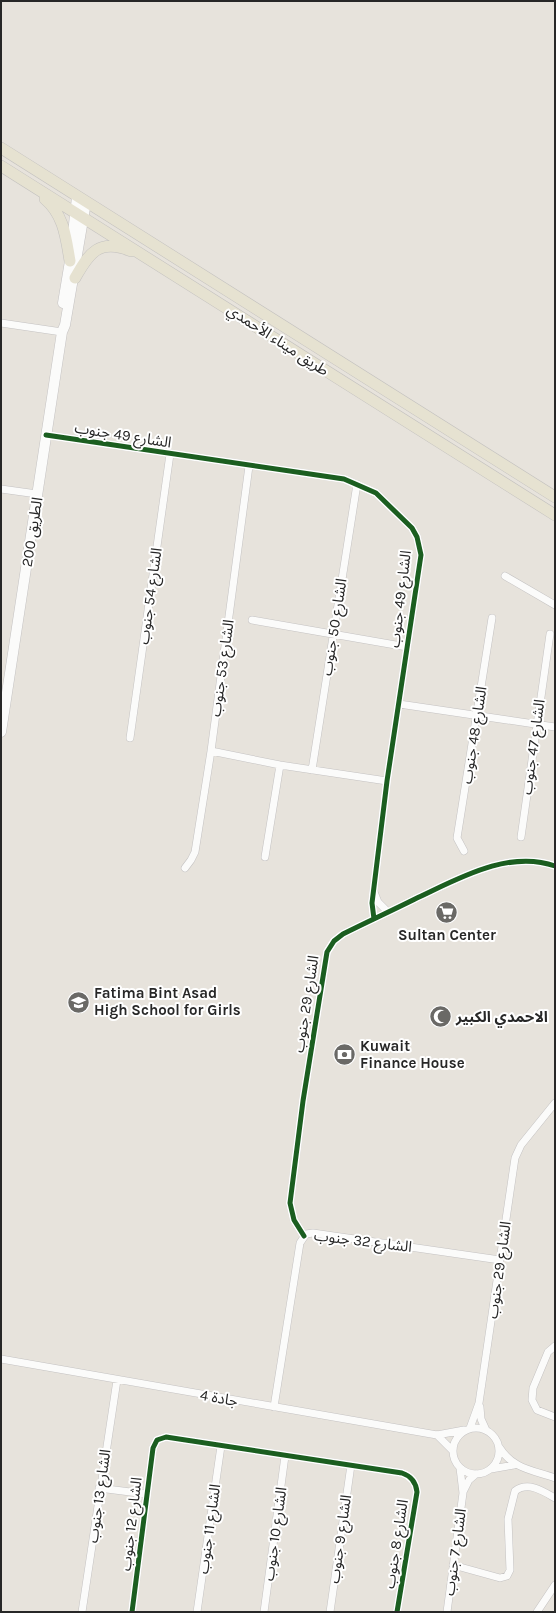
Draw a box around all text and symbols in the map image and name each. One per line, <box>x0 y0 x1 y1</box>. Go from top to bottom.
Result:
street label: طريق ميناء الأحمدي <box>222 300 332 382</box>
street label: الشارع 49 جنوب <box>73 418 173 455</box>
street label: الطريق 200 <box>18 496 47 568</box>
street label: الشارع 54 جنوب <box>134 546 169 646</box>
street label: الشارع 49 جنوب <box>385 549 418 649</box>
street label: الشارع 50 جنوب <box>317 577 354 677</box>
street label: الشارع 53 جنوب <box>206 618 241 718</box>
street label: الشارع 48 جنوب <box>457 685 494 785</box>
street label: الشارع 47 جنوب <box>517 698 552 796</box>
supermarket icon: Sultan Center <box>434 899 460 925</box>
place label: Sultan Center <box>398 926 496 944</box>
street label: الشارع 29 جنوب <box>289 954 326 1054</box>
place label: Fatima Bint Asad High School for Girls <box>94 984 241 1019</box>
school or university icon: Fatima Bint Asad High School for Girls <box>66 989 92 1015</box>
mosque icon: الاحمدي الكبير <box>427 1004 453 1030</box>
place label: الاحمدي الكبير <box>455 1008 548 1028</box>
place label: Kuwait Finance House <box>360 1037 465 1072</box>
bank icon: Kuwait Finance House <box>331 1042 357 1068</box>
street label: الشارع 29 جنوب <box>483 1220 518 1320</box>
street label: الشارع 32 جنوب <box>313 1226 413 1259</box>
street label: جادة 4 <box>199 1386 240 1410</box>
street label: الشارع 13 جنوب <box>84 1448 117 1545</box>
street label: الشارع 12 جنوب <box>116 1476 149 1572</box>
street label: الشارع 11 جنوب <box>194 1483 227 1576</box>
street label: الشارع 10 جنوب <box>259 1486 293 1583</box>
street label: الشارع 9 جنوب <box>325 1493 358 1585</box>
street label: الشارع 8 جنوب <box>380 1498 415 1590</box>
street label: الشارع 7 جنوب <box>440 1507 473 1597</box>

